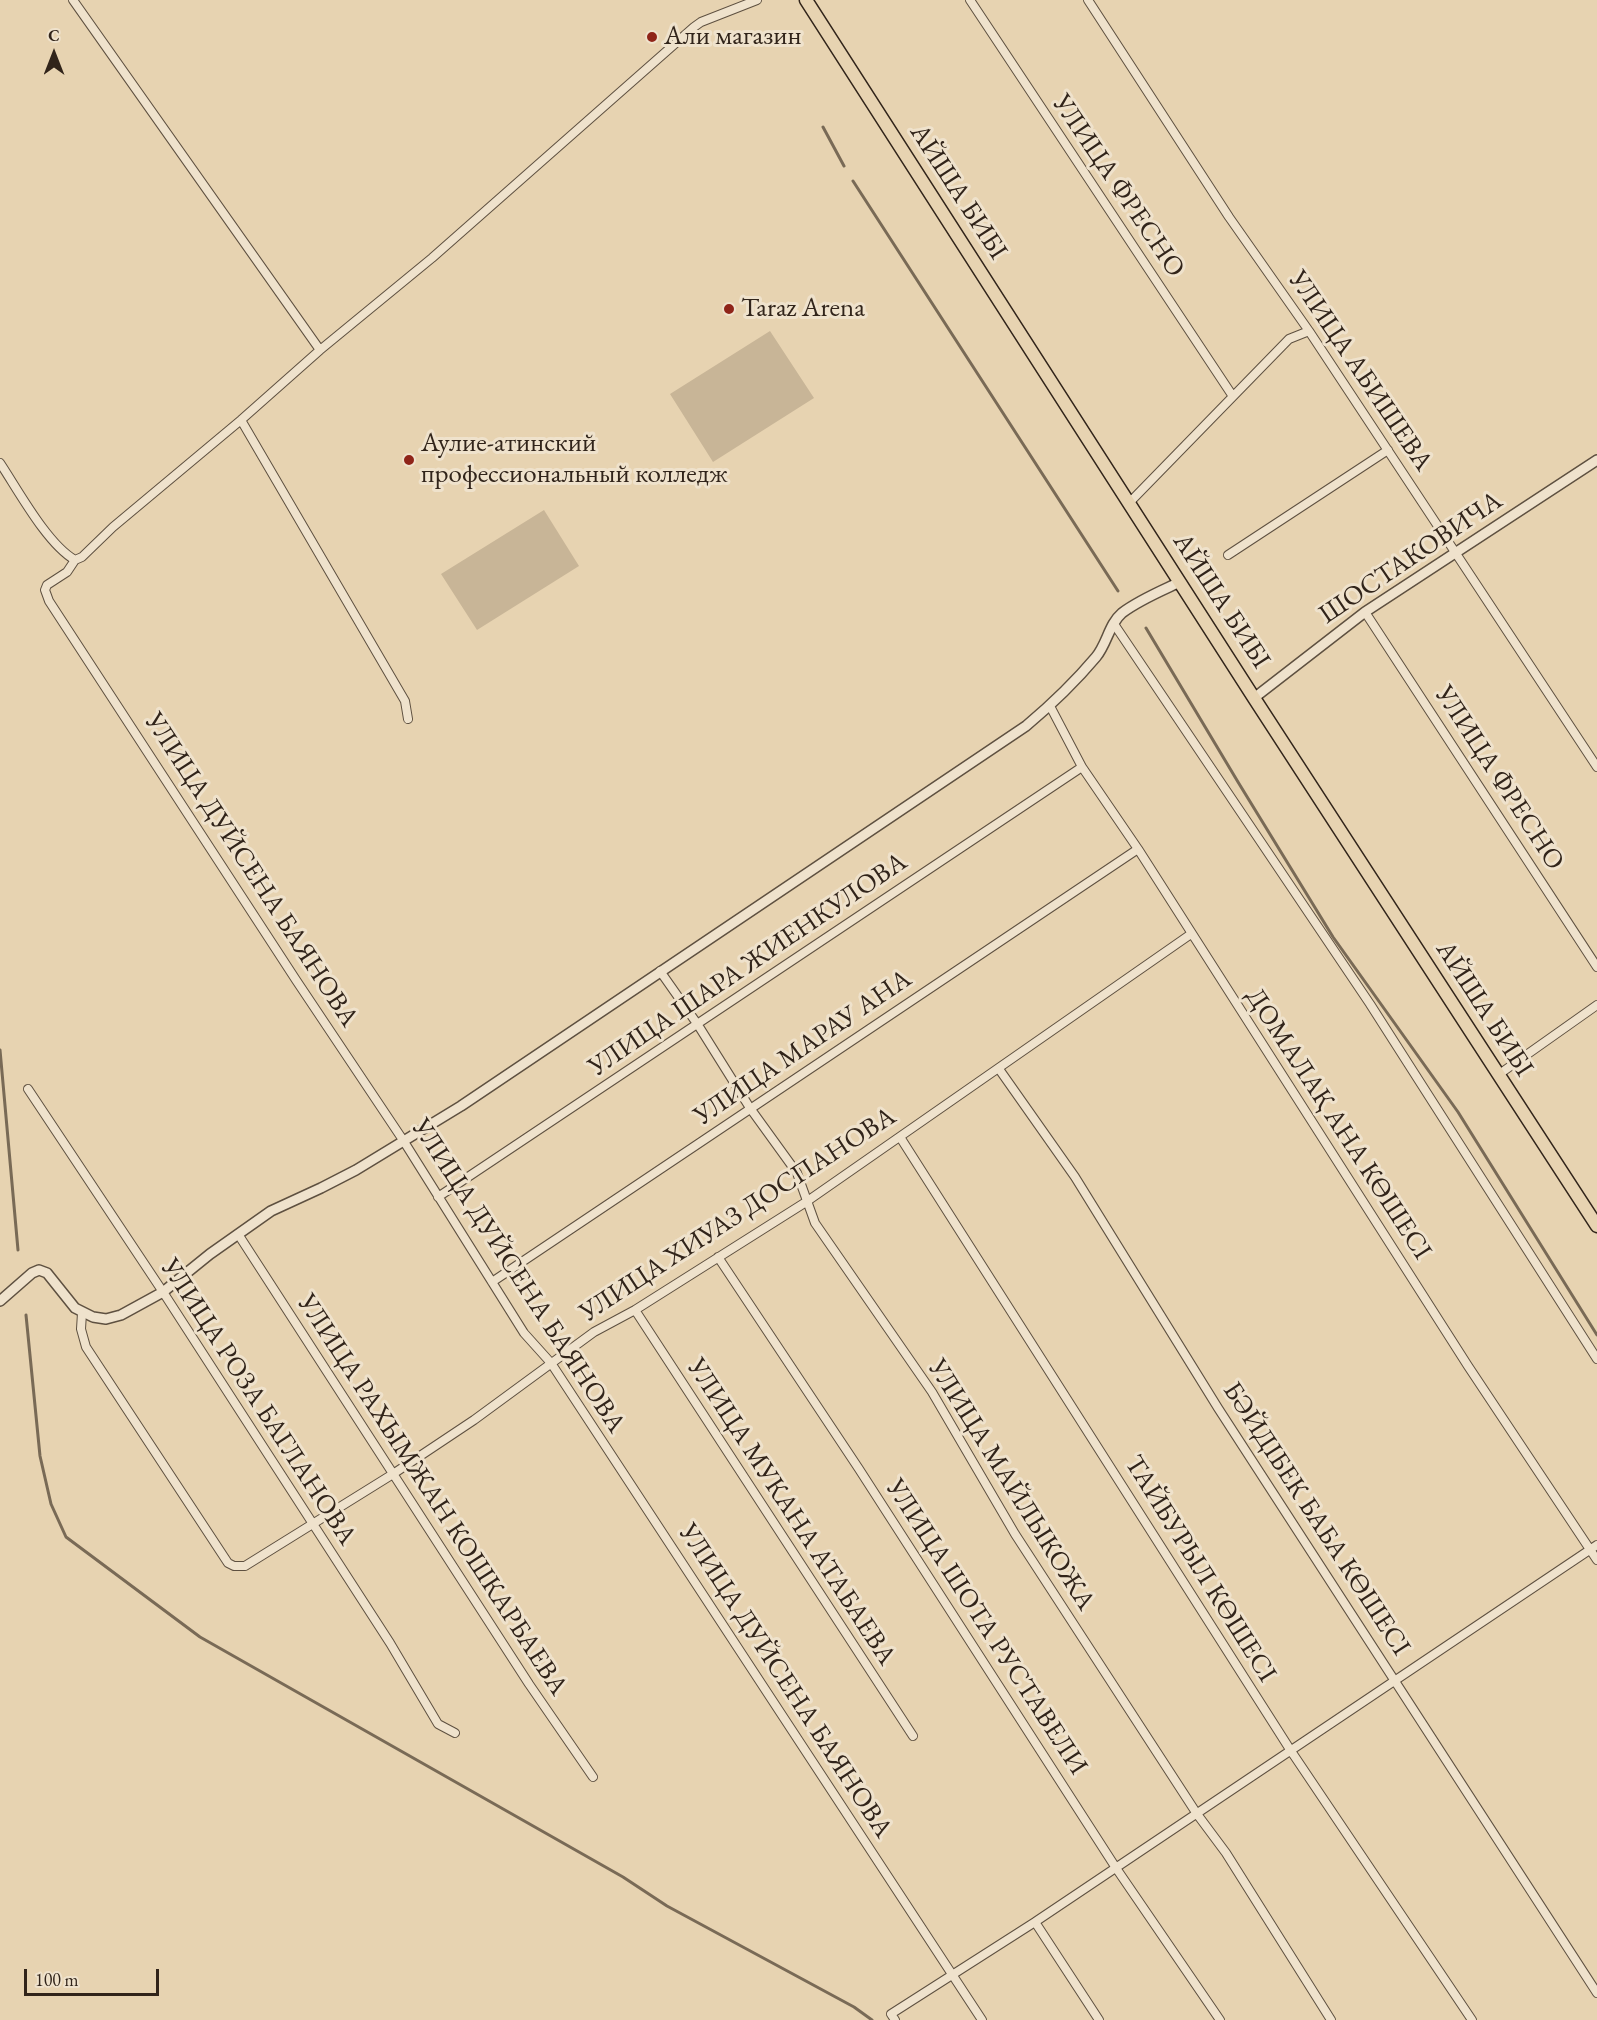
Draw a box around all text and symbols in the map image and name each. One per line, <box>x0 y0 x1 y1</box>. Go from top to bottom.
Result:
place label: Али магазин <box>664 21 802 53</box>
north arrow <box>24 24 84 84</box>
text: С <box>48 25 60 46</box>
marker: Али магазин <box>645 30 659 44</box>
street label: УЛИЦА ФРЕСНО <box>1045 88 1191 284</box>
street label: АЙША БИБІ <box>902 118 1014 266</box>
street label: УЛИЦА АБИШЕВА <box>1281 264 1439 478</box>
place label: Taraz Arena <box>741 293 865 325</box>
marker: Taraz Arena <box>722 302 736 316</box>
place label: Аулие-атинский профессиональный колледж <box>421 428 728 491</box>
marker: Аулие-атинский профессиональный колледж <box>402 453 416 467</box>
street label: ШОСТАКОВИЧА <box>1313 485 1509 631</box>
street label: АЙША БИБІ <box>1165 527 1277 675</box>
street label: УЛИЦА ФРЕСНО <box>1427 680 1571 876</box>
street label: УЛИЦА ДУЙСЕНА БАЯНОВА <box>137 707 365 1033</box>
street label: УЛИЦА ШАРА ЖИЕНКУЛОВА <box>583 846 913 1084</box>
street label: АЙША БИБІ <box>1428 935 1540 1083</box>
street label: УЛИЦА МАРАУ АНА <box>688 963 918 1133</box>
street label: ДОМАЛАҚ АНА КӨШЕСІ <box>1238 982 1438 1266</box>
street label: УЛИЦА ХИУАЗ ДОСПАНОВА <box>574 1101 902 1329</box>
street label: УЛИЦА ДУЙСЕНА БАЯНОВА <box>404 1113 632 1439</box>
street label: УЛИЦА РОЗА БАГЛАНОВА <box>153 1253 363 1551</box>
street label: УЛИЦА РАХЫМЖАН КОШКАРБАЕВА <box>290 1288 574 1702</box>
street label: УЛИЦА МУКАНА АТАБАЕВА <box>680 1352 902 1672</box>
street label: УЛИЦА МАЙЛЫКОЖА <box>920 1353 1102 1617</box>
street label: БӘЙДІБЕК БАБА КӨШЕСІ <box>1215 1376 1417 1662</box>
street label: ТАЙБУРЫЛ КӨШЕСІ <box>1117 1450 1283 1688</box>
street label: УЛИЦА ШОТА РУСТАВЕЛИ <box>878 1473 1094 1781</box>
street label: УЛИЦА ДУЙСЕНА БАЯНОВА <box>671 1518 899 1844</box>
scale bar <box>27 1957 162 1995</box>
text: 100 m <box>35 1968 79 1991</box>

